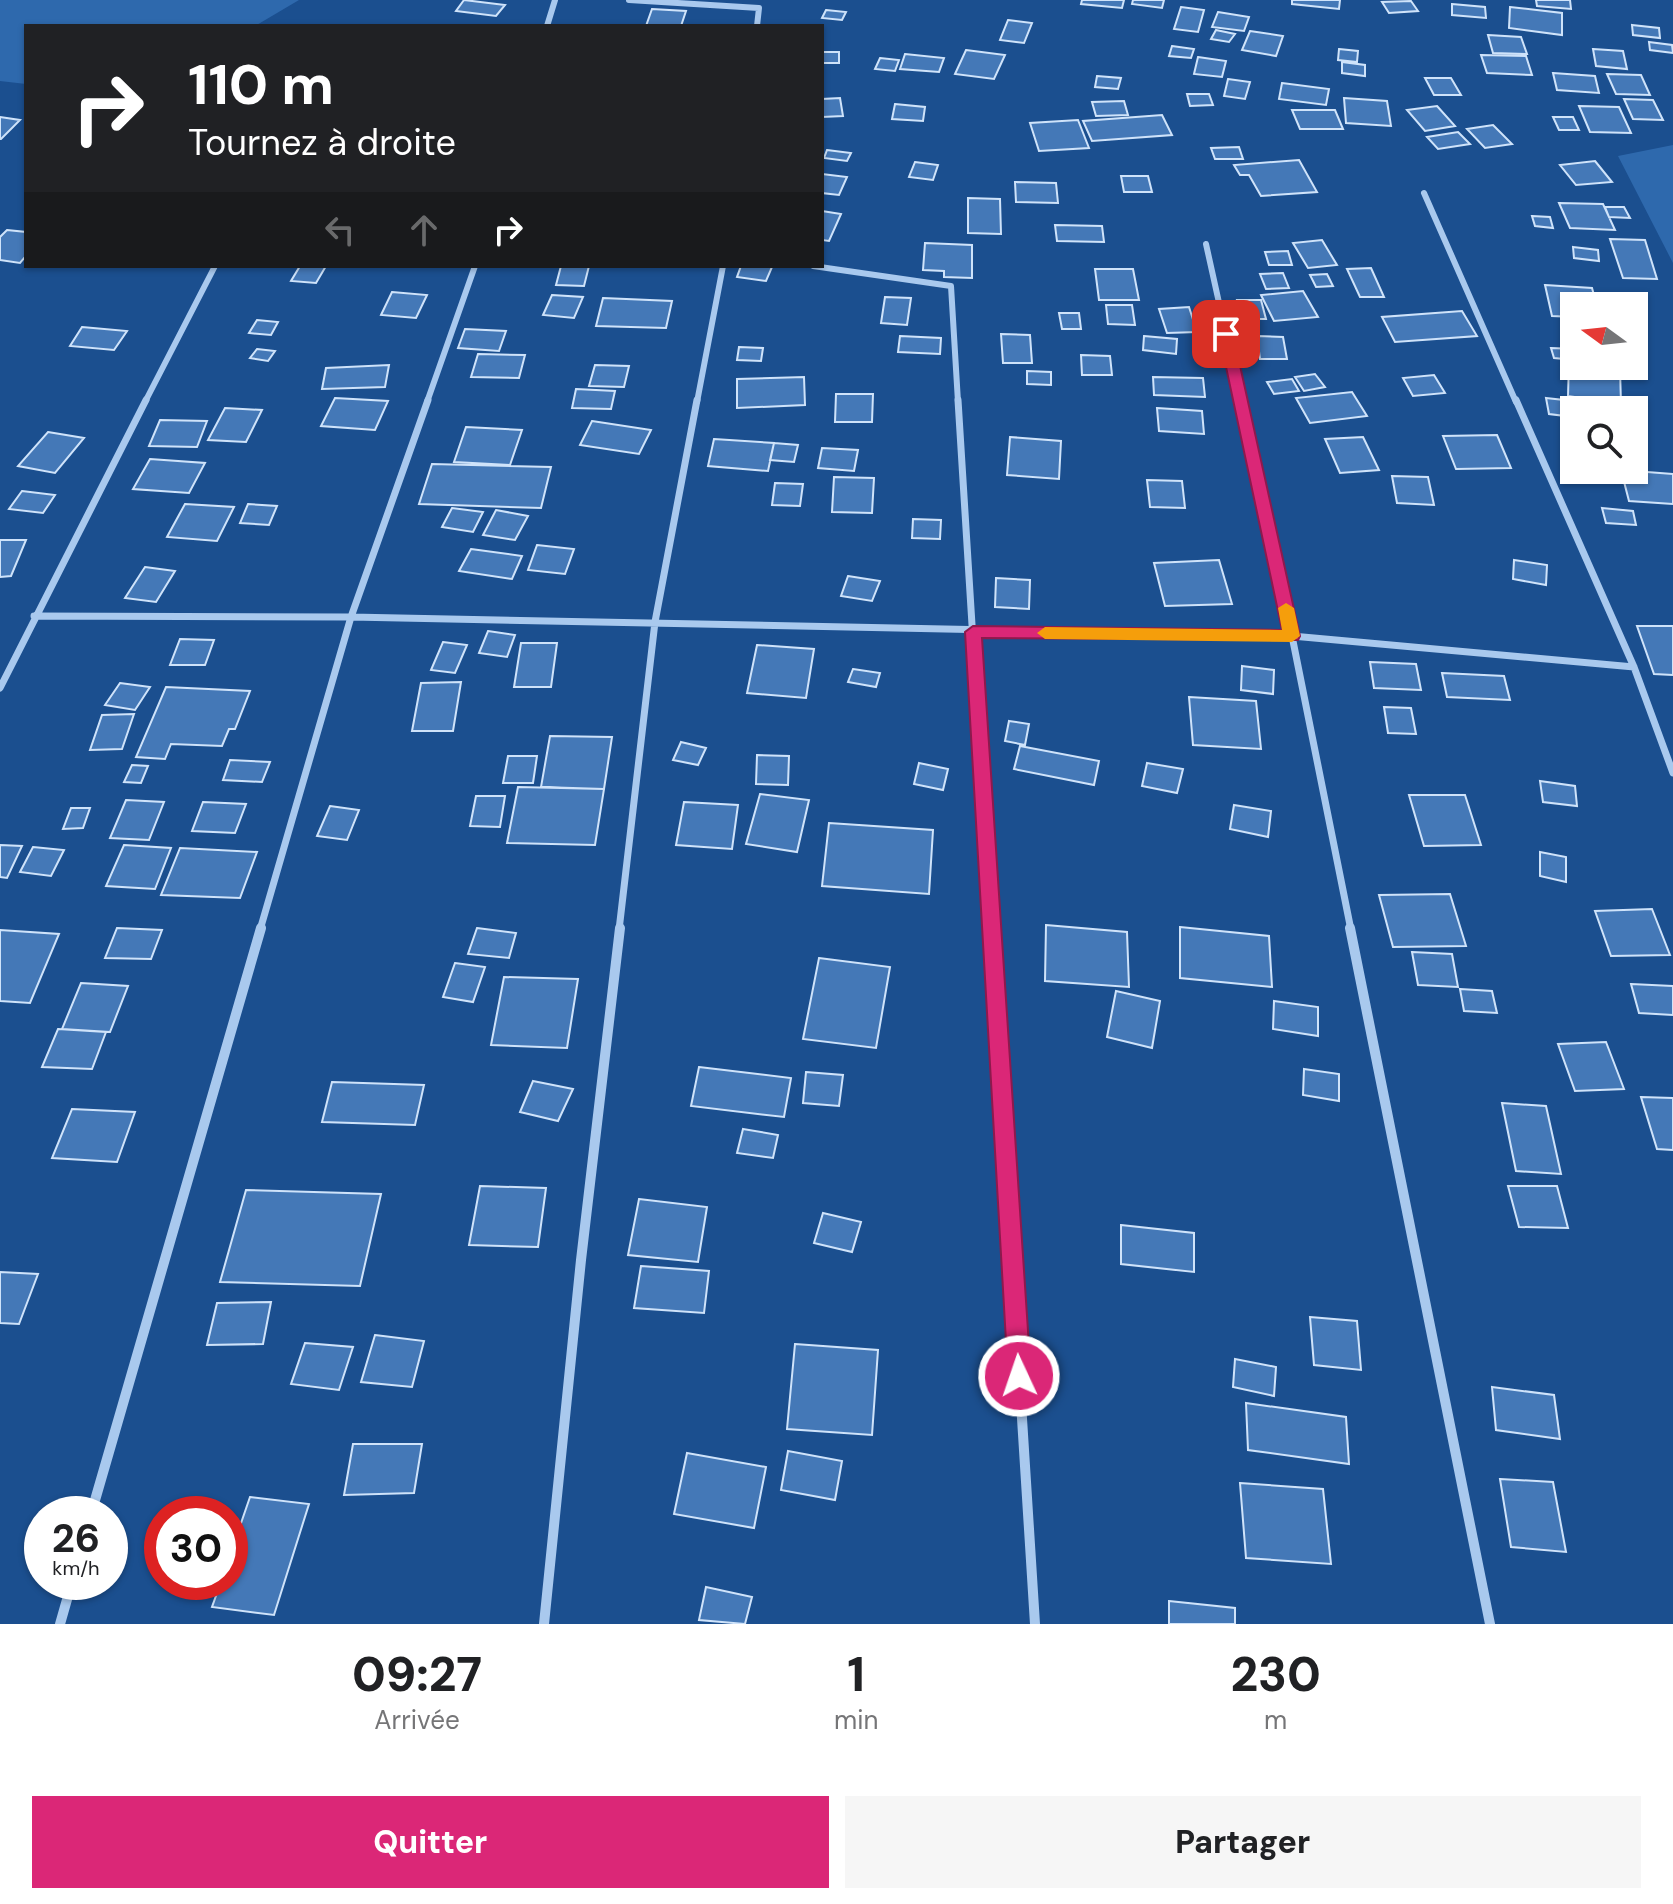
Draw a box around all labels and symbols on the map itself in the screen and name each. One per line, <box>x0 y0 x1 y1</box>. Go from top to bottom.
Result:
north arrow <box>1560 292 1648 380</box>
pin <box>1192 300 1260 368</box>
position arrow <box>977 1334 1061 1418</box>
speed limit sign: 30 <box>144 1496 248 1600</box>

